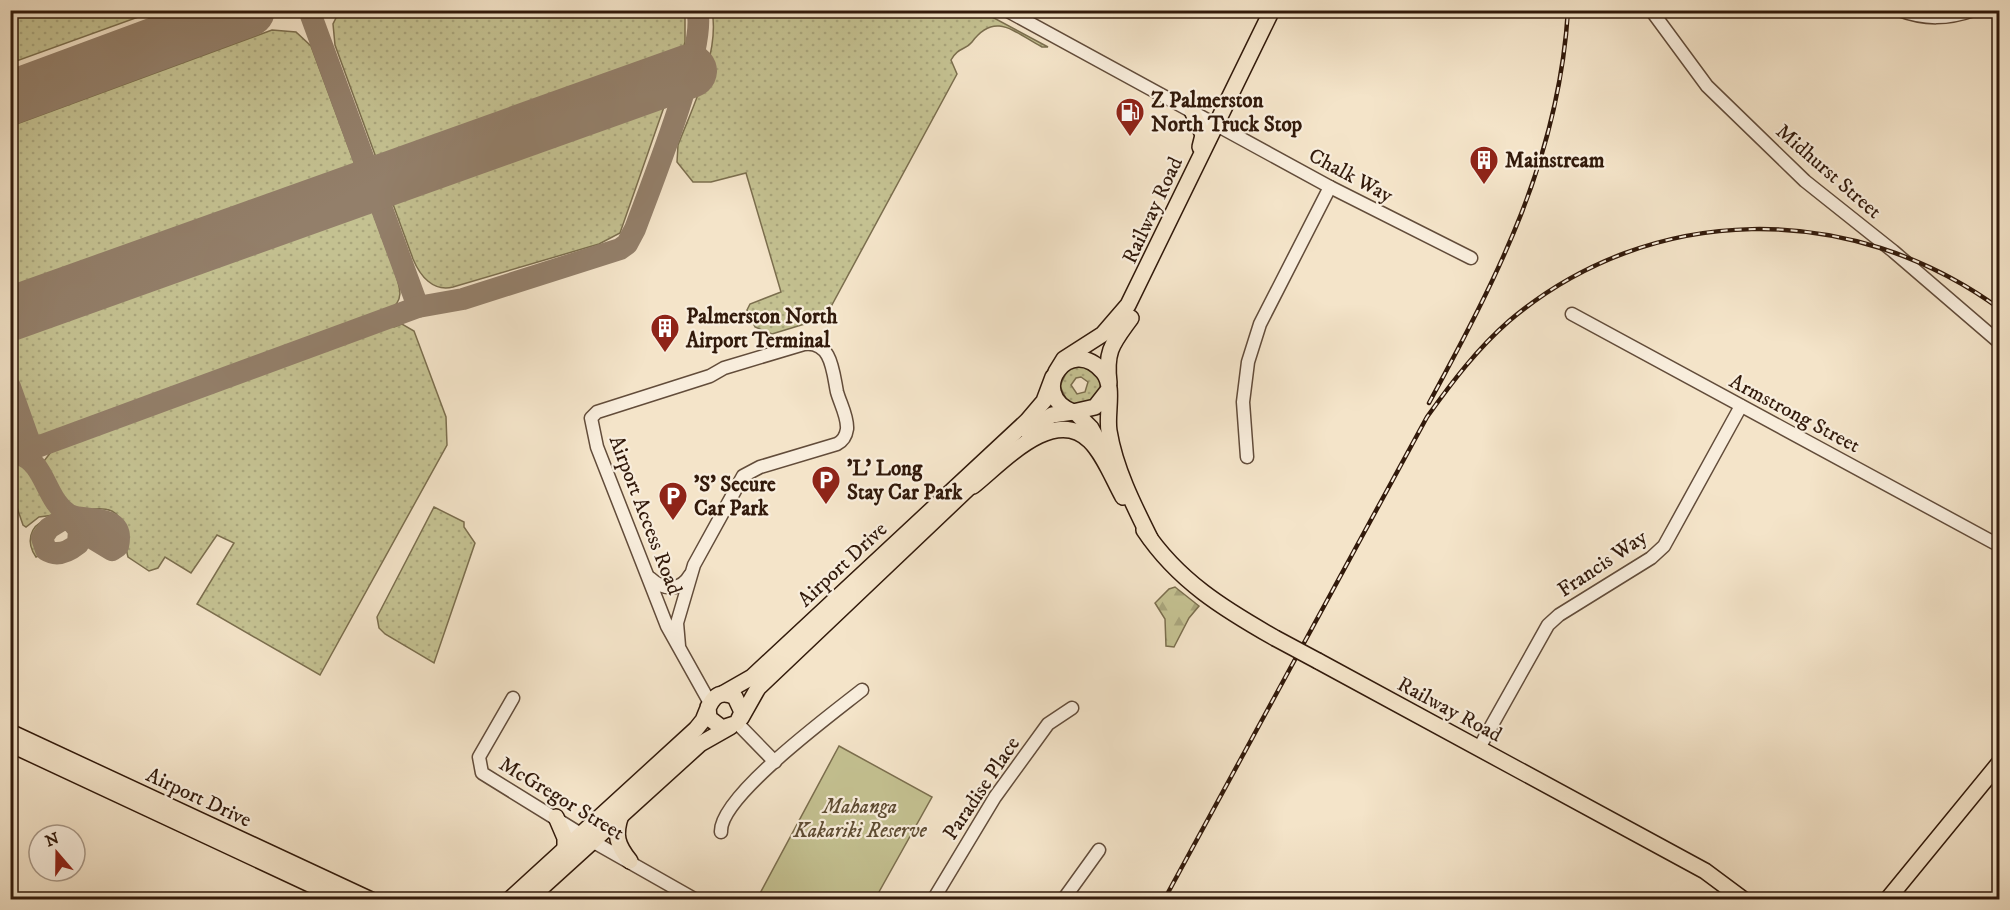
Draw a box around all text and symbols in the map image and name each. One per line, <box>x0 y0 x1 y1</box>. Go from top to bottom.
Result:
place label: Z Palmerston North Truck Stop <box>1151 88 1303 138</box>
fuel station icon: Z Palmerston North Truck Stop <box>1114 96 1146 138</box>
street label: Midhurst Street <box>1770 119 1887 225</box>
street label: Chalk Way <box>1304 143 1398 209</box>
building icon: Mainstream <box>1468 144 1500 186</box>
place label: Mainstream <box>1505 148 1605 174</box>
street label: Railway Road <box>1117 153 1189 268</box>
place label: Palmerston North Airport Terminal <box>685 304 839 354</box>
building icon: Palmerston North Airport Terminal <box>649 312 681 354</box>
street label: Armstrong Street <box>1725 369 1864 459</box>
street label: Airport Access Road <box>603 432 688 599</box>
place label: 'L' Long Stay Car Park <box>847 456 963 506</box>
parking icon: 'L' Long Stay Car Park <box>810 464 842 506</box>
place label: 'S' Secure Car Park <box>694 472 776 522</box>
parking icon: 'S' Secure Car Park <box>657 480 689 522</box>
street label: Airport Drive <box>792 516 893 613</box>
street label: Francis Way <box>1553 524 1653 603</box>
street label: Railway Road <box>1393 672 1507 749</box>
street label: Paradise Place <box>938 732 1026 845</box>
street label: McGregor Street <box>494 751 629 847</box>
street label: Airport Drive <box>142 762 256 834</box>
park label: Mahanga Kakariki Reserve <box>792 794 927 844</box>
north arrow <box>27 823 87 883</box>
text: N <box>43 828 62 851</box>

